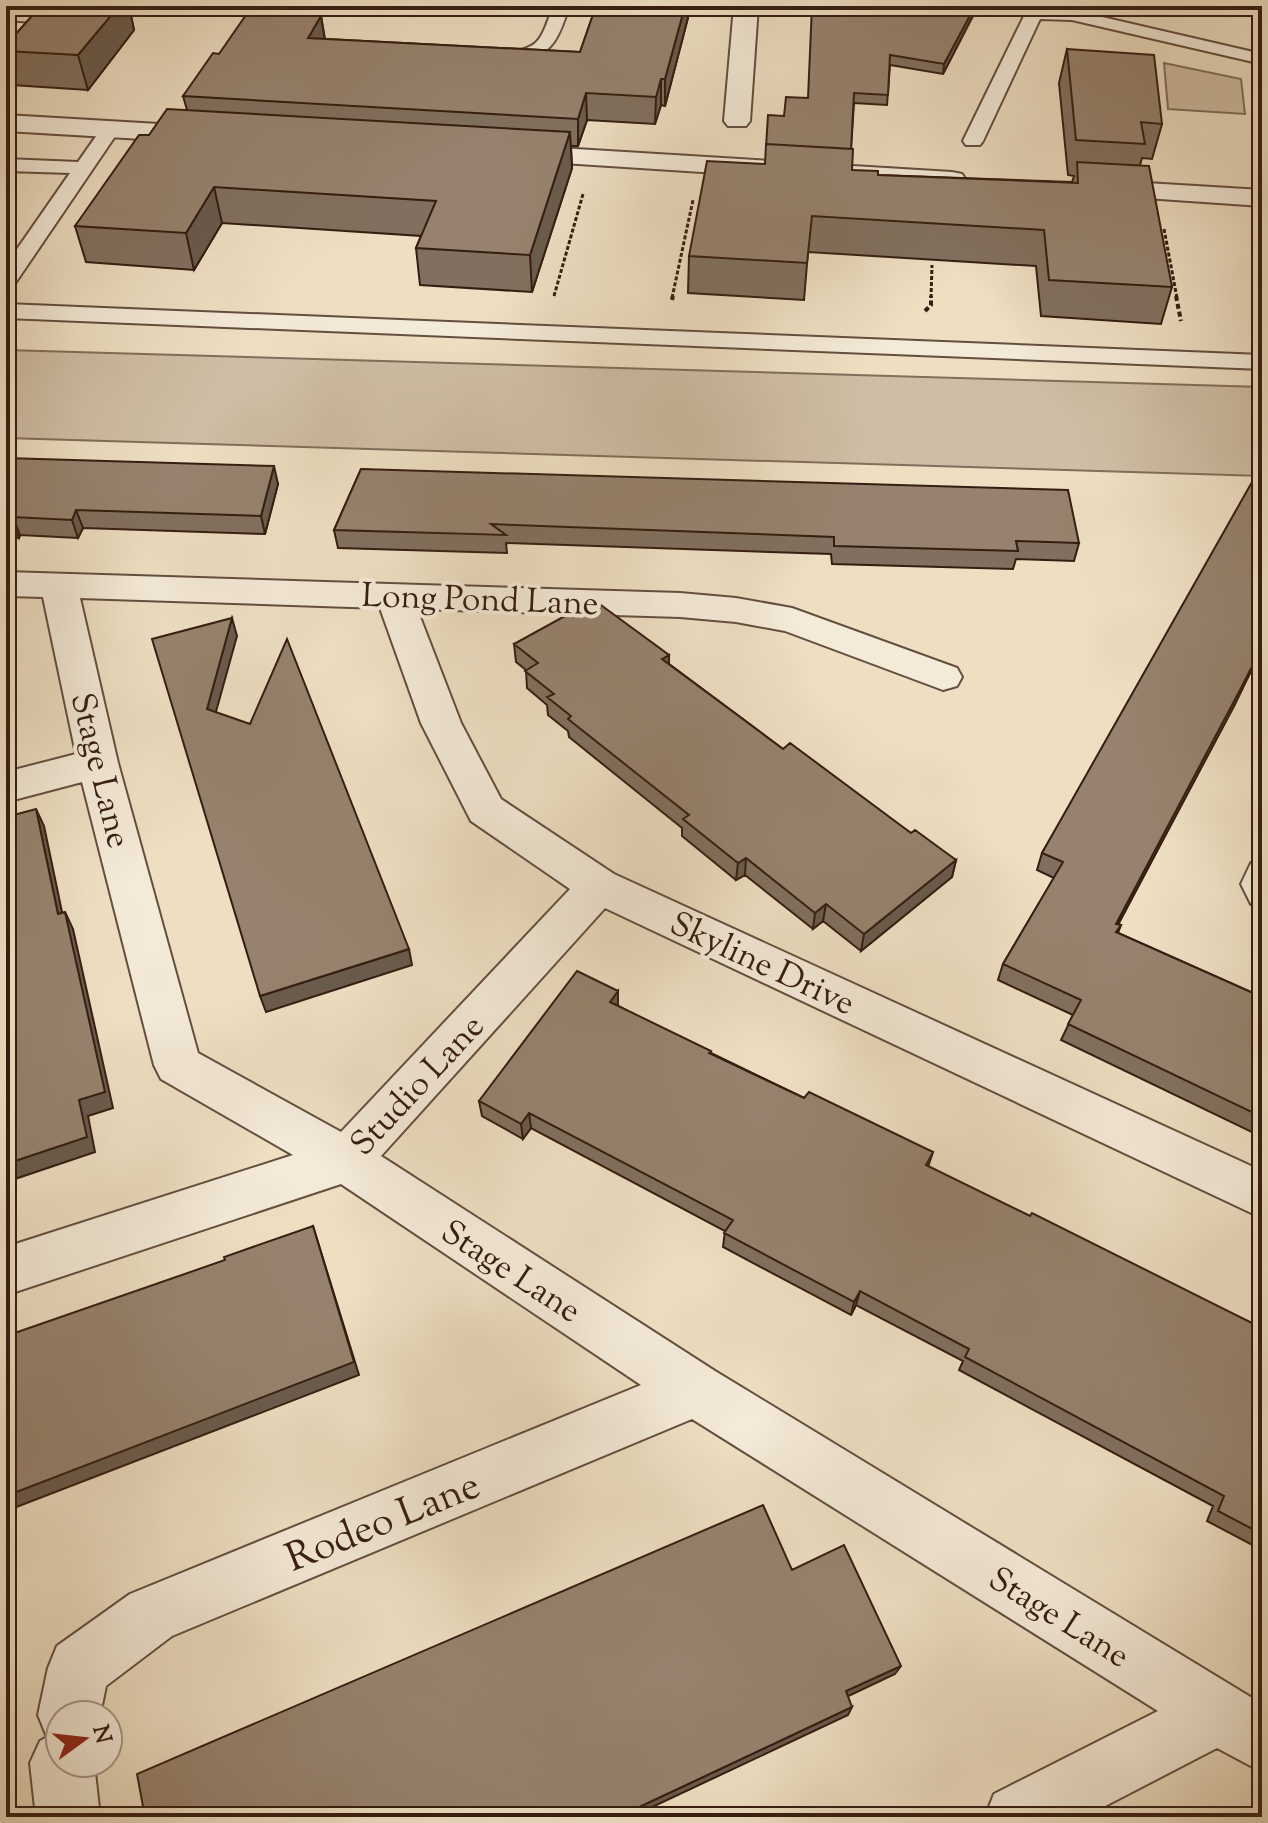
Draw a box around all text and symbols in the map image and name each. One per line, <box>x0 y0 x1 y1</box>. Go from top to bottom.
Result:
street label: Long Pond Lane <box>361 573 599 630</box>
street label: Stage Lane <box>56 688 142 854</box>
street label: Skyline Drive <box>661 901 862 1029</box>
street label: Studio Lane <box>340 1005 497 1168</box>
street label: Stage Lane <box>430 1209 590 1337</box>
street label: Rodeo Lane <box>278 1459 489 1589</box>
street label: Stage Lane <box>978 1556 1138 1682</box>
north arrow <box>44 1699 124 1779</box>
text: N <box>83 1722 118 1748</box>

